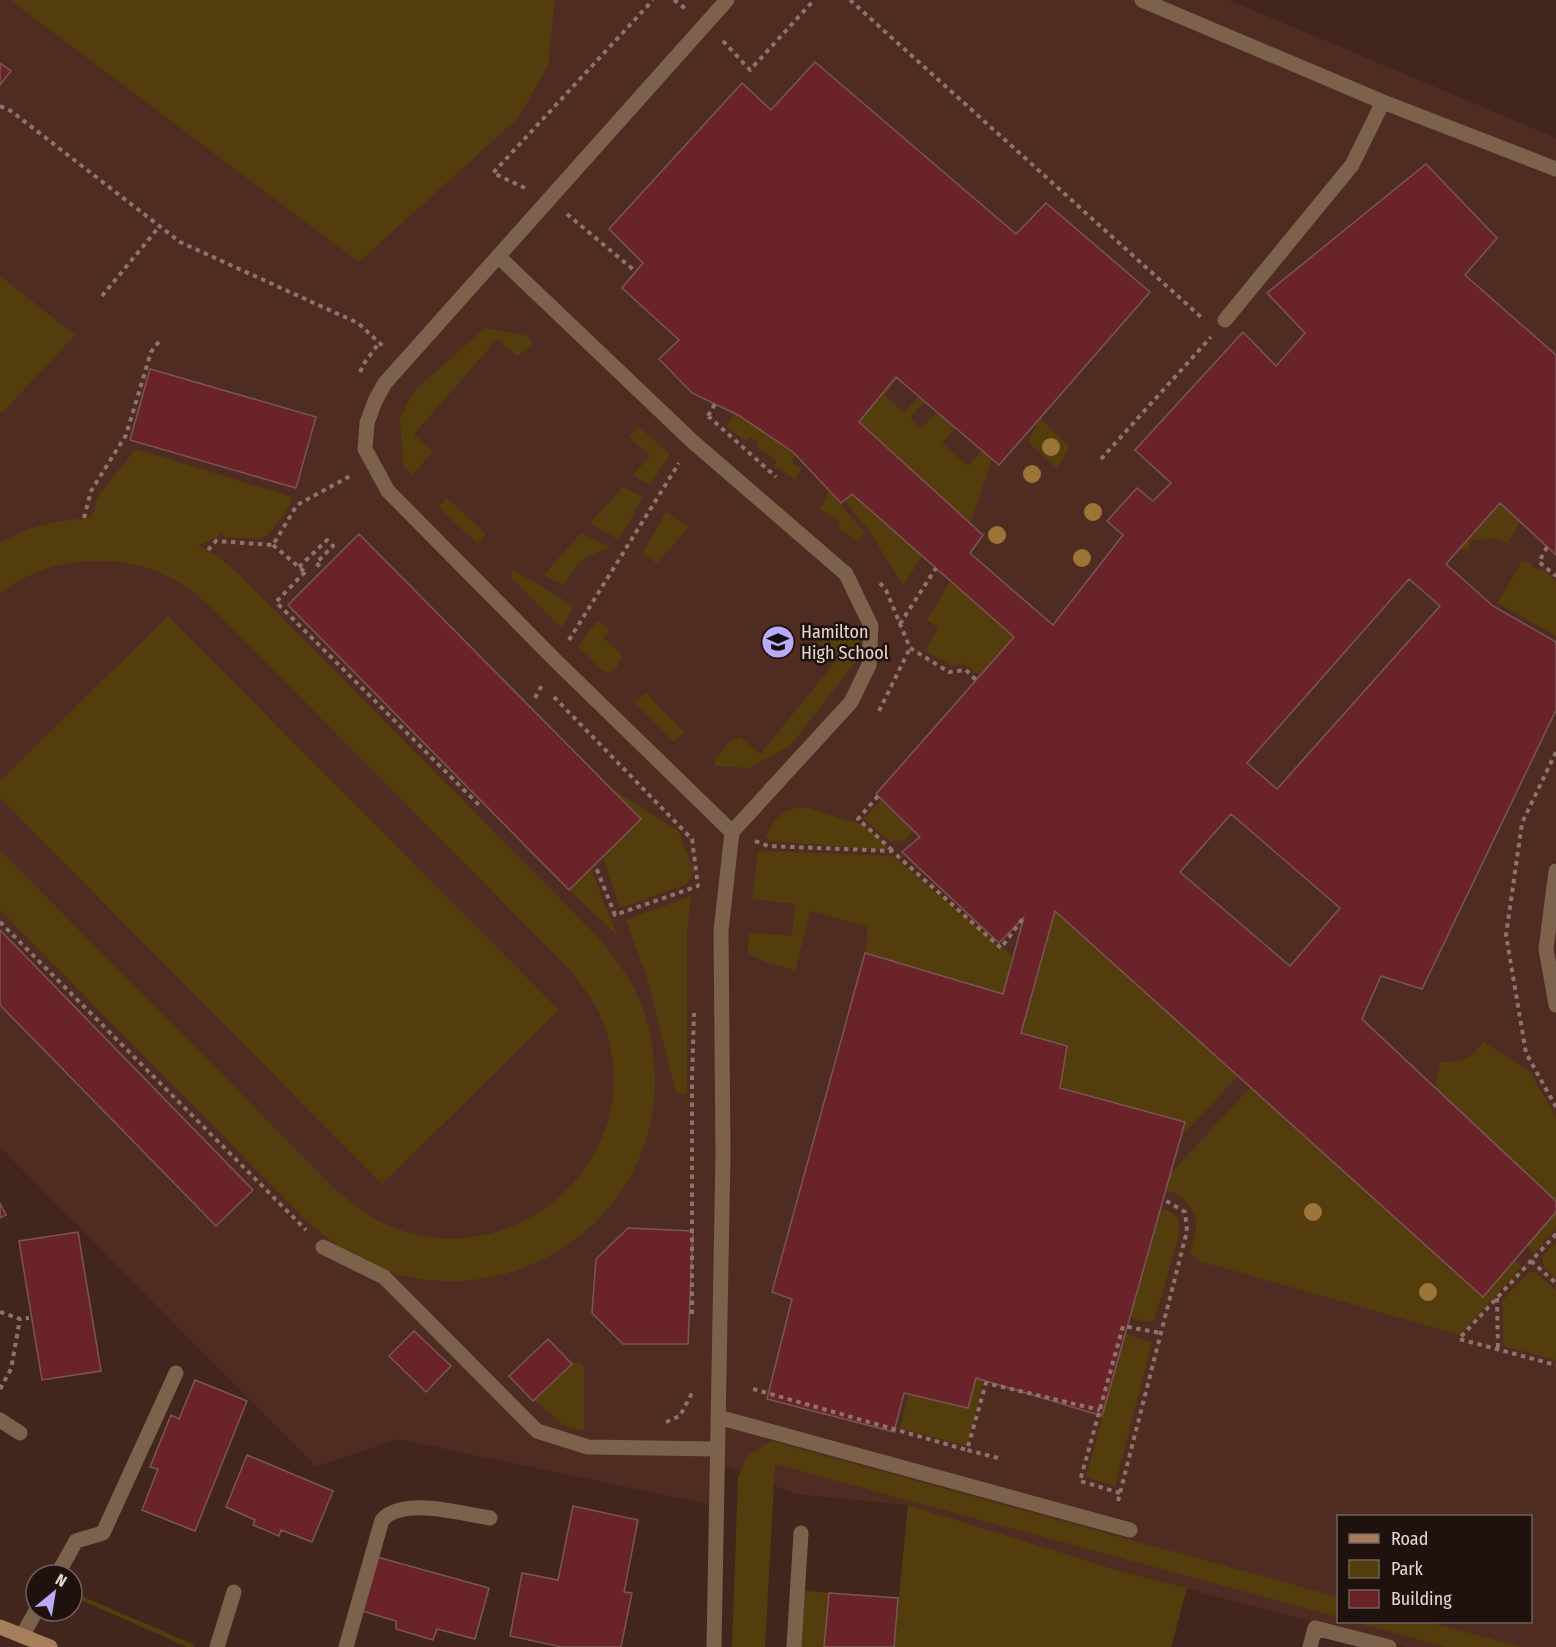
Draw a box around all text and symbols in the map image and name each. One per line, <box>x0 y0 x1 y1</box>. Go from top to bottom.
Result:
place label: Hamilton High School <box>801 621 889 664</box>
school or university icon: Hamilton High School <box>760 624 796 660</box>
legend <box>1337 1515 1532 1623</box>
text: Road <box>1391 1528 1428 1550</box>
text: Park <box>1391 1558 1424 1580</box>
north arrow <box>24 1563 84 1623</box>
text: N <box>52 1570 70 1591</box>
text: Building <box>1391 1588 1452 1610</box>

